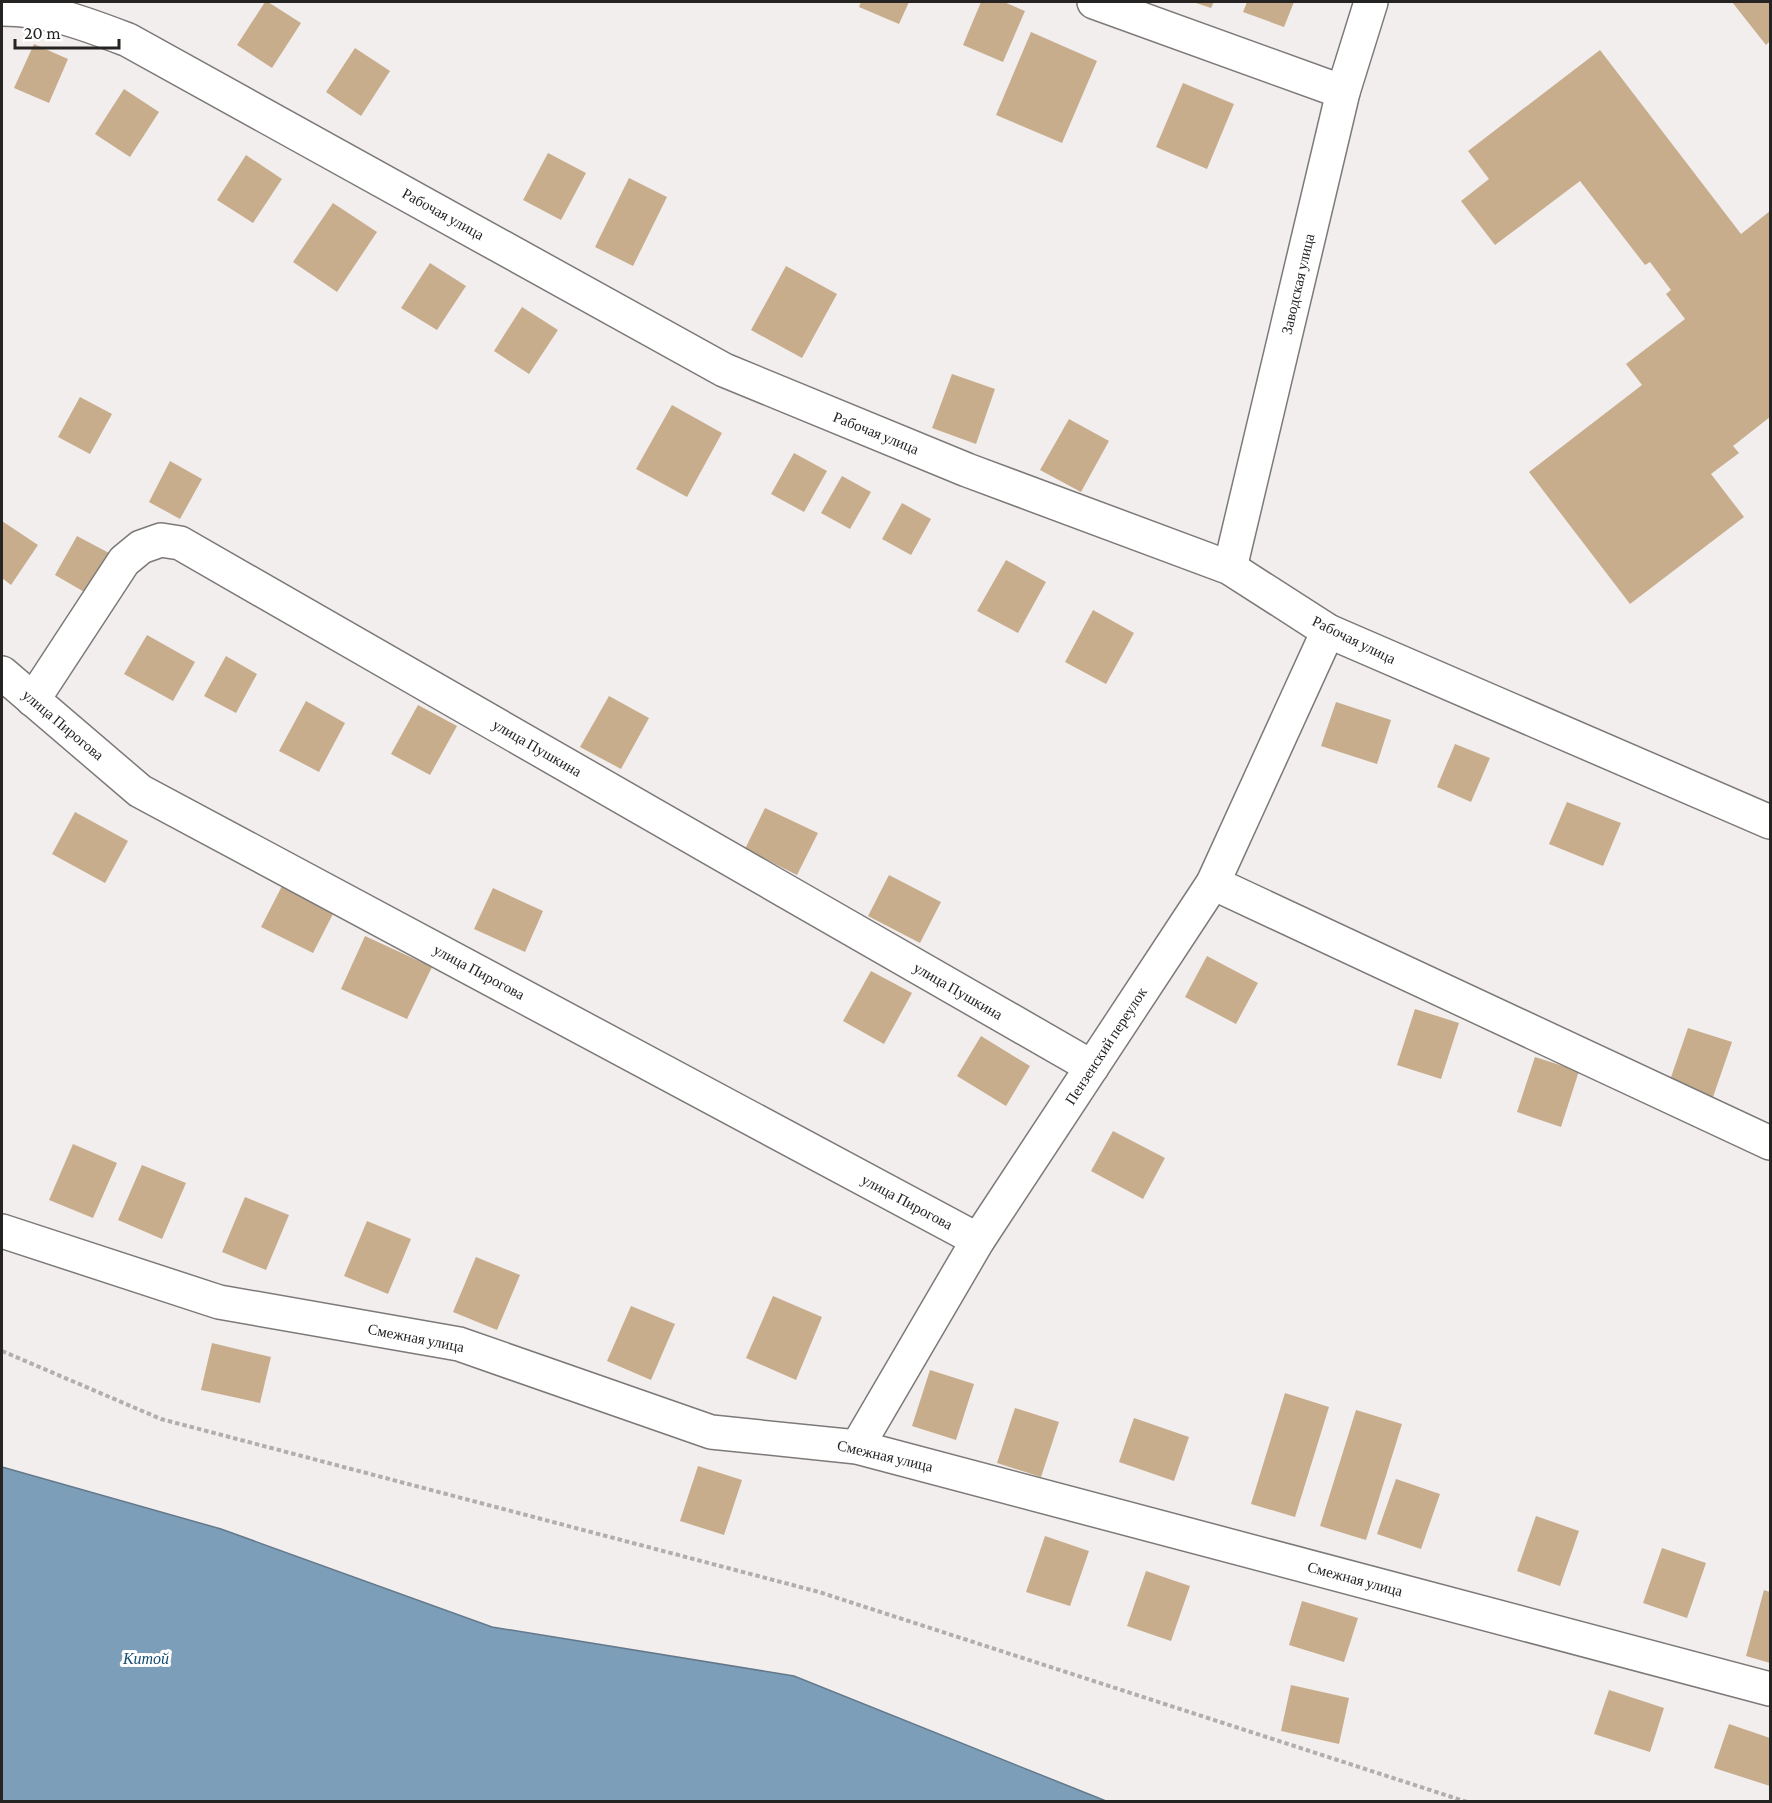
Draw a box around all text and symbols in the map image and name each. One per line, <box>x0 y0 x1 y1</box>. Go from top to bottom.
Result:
scale bar <box>15 12 118 50</box>
text: 20 m <box>24 23 61 43</box>
street label: Рабочая улица <box>399 185 487 243</box>
street label: Заводская улица <box>1279 232 1317 336</box>
street label: Рабочая улица <box>831 409 921 458</box>
street label: Рабочая улица <box>1310 613 1399 667</box>
street label: улица Пирогова <box>19 687 107 764</box>
street label: улица Пушкина <box>490 716 584 780</box>
street label: улица Пирогова <box>431 941 527 1003</box>
street label: улица Пушкина <box>911 959 1005 1023</box>
street label: Пензенский переулок <box>1062 984 1150 1108</box>
street label: улица Пирогова <box>859 1171 955 1233</box>
street label: Смежная улица <box>366 1321 466 1355</box>
street label: Смежная улица <box>835 1437 935 1475</box>
street label: Смежная улица <box>1306 1559 1405 1599</box>
water label: Китой <box>122 1650 169 1667</box>

